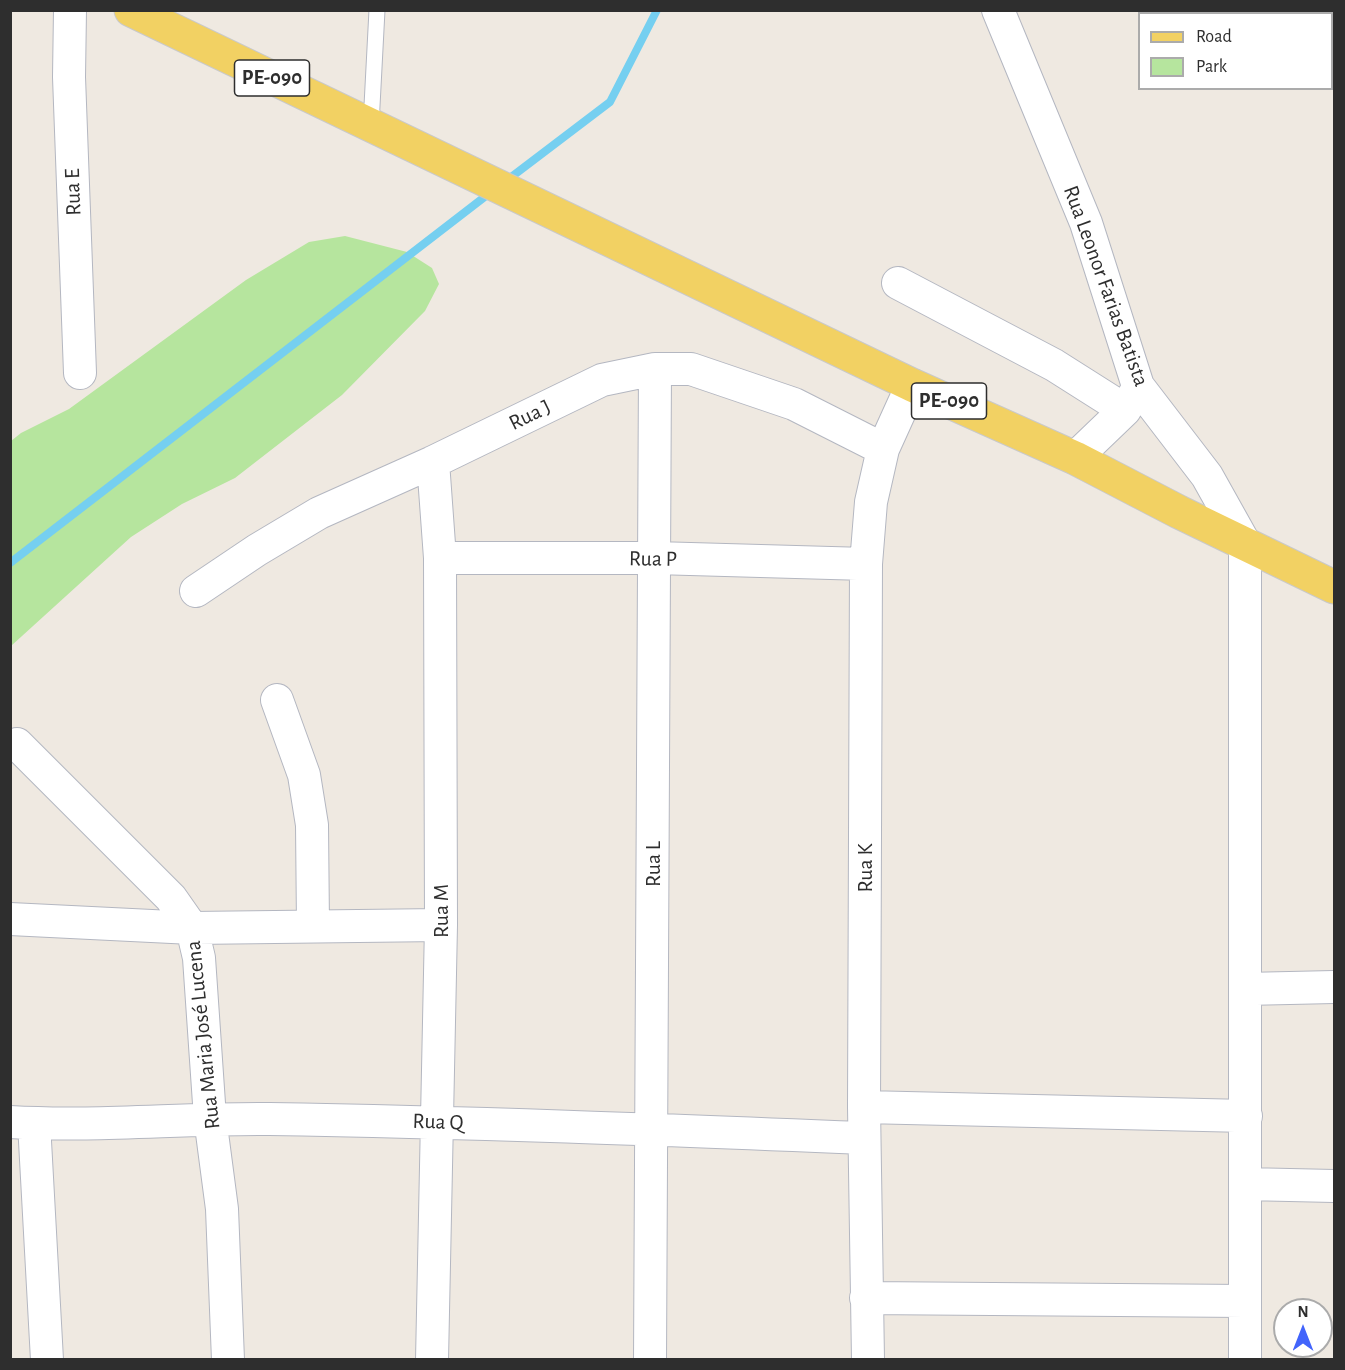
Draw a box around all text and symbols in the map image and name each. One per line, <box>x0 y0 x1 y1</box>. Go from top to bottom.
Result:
legend <box>1138 12 1333 90</box>
text: Road <box>1196 28 1232 46</box>
text: Park <box>1196 58 1227 76</box>
road number: PE-090 <box>234 60 310 96</box>
street label: Rua E <box>59 168 87 216</box>
street label: Rua Leonor Farias Batista <box>1057 182 1155 390</box>
road number: PE-090 <box>912 383 986 419</box>
street label: Rua J <box>505 394 555 436</box>
street label: Rua P <box>629 545 677 573</box>
street label: Rua L <box>640 841 666 887</box>
street label: Rua K <box>852 844 878 892</box>
street label: Rua M <box>428 884 454 938</box>
street label: Rua Maria José Lucena <box>180 939 226 1131</box>
street label: Rua Q <box>412 1108 464 1136</box>
north arrow <box>1273 1298 1333 1358</box>
text: N <box>1297 1304 1309 1320</box>

